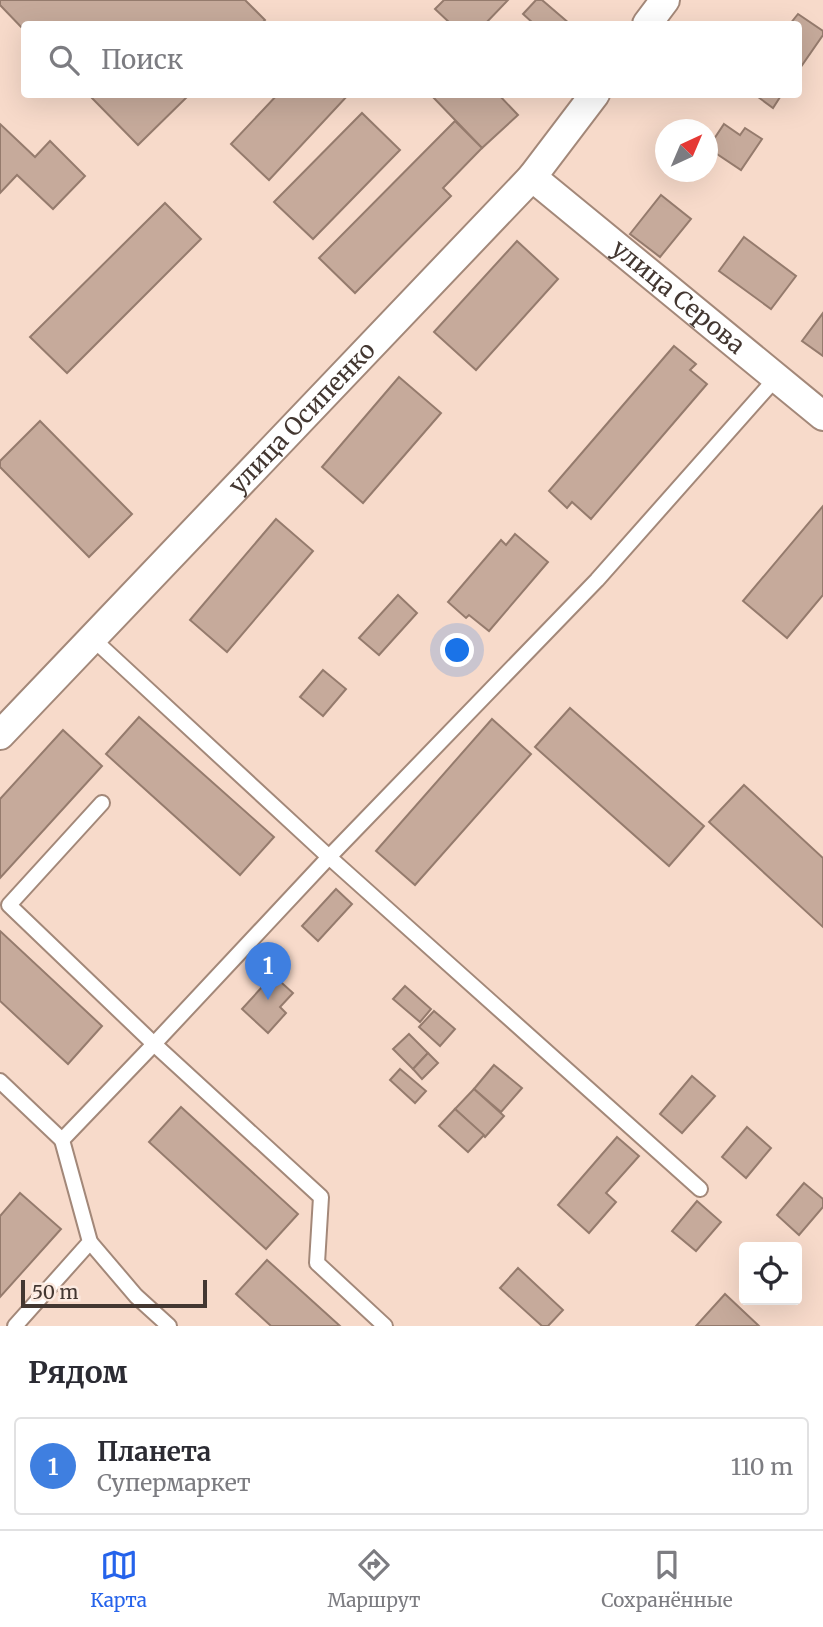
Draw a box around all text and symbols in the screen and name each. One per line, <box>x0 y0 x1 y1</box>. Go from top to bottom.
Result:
search box <box>21 21 802 98</box>
icon: search <box>45 41 83 79</box>
text: Поиск <box>101 43 183 76</box>
north arrow <box>655 119 718 182</box>
street label: улица Серова <box>605 233 752 361</box>
street label: улица Осипенко <box>222 335 382 500</box>
your location <box>440 633 474 667</box>
pin: 1 <box>245 942 291 1000</box>
map controls <box>739 1242 802 1305</box>
button: locate <box>739 1242 802 1305</box>
scale bar <box>21 1277 206 1309</box>
text: 50 m <box>32 1280 78 1304</box>
text: Рядом <box>28 1353 128 1391</box>
text: Планета <box>97 1435 211 1468</box>
text: 1 <box>48 1452 58 1481</box>
text: 110 m <box>731 1452 793 1481</box>
text: Супермаркет <box>97 1468 251 1497</box>
tab: Карта <box>90 1546 147 1612</box>
tab: Маршрут <box>327 1546 421 1612</box>
tab: Сохранённые <box>601 1546 733 1612</box>

